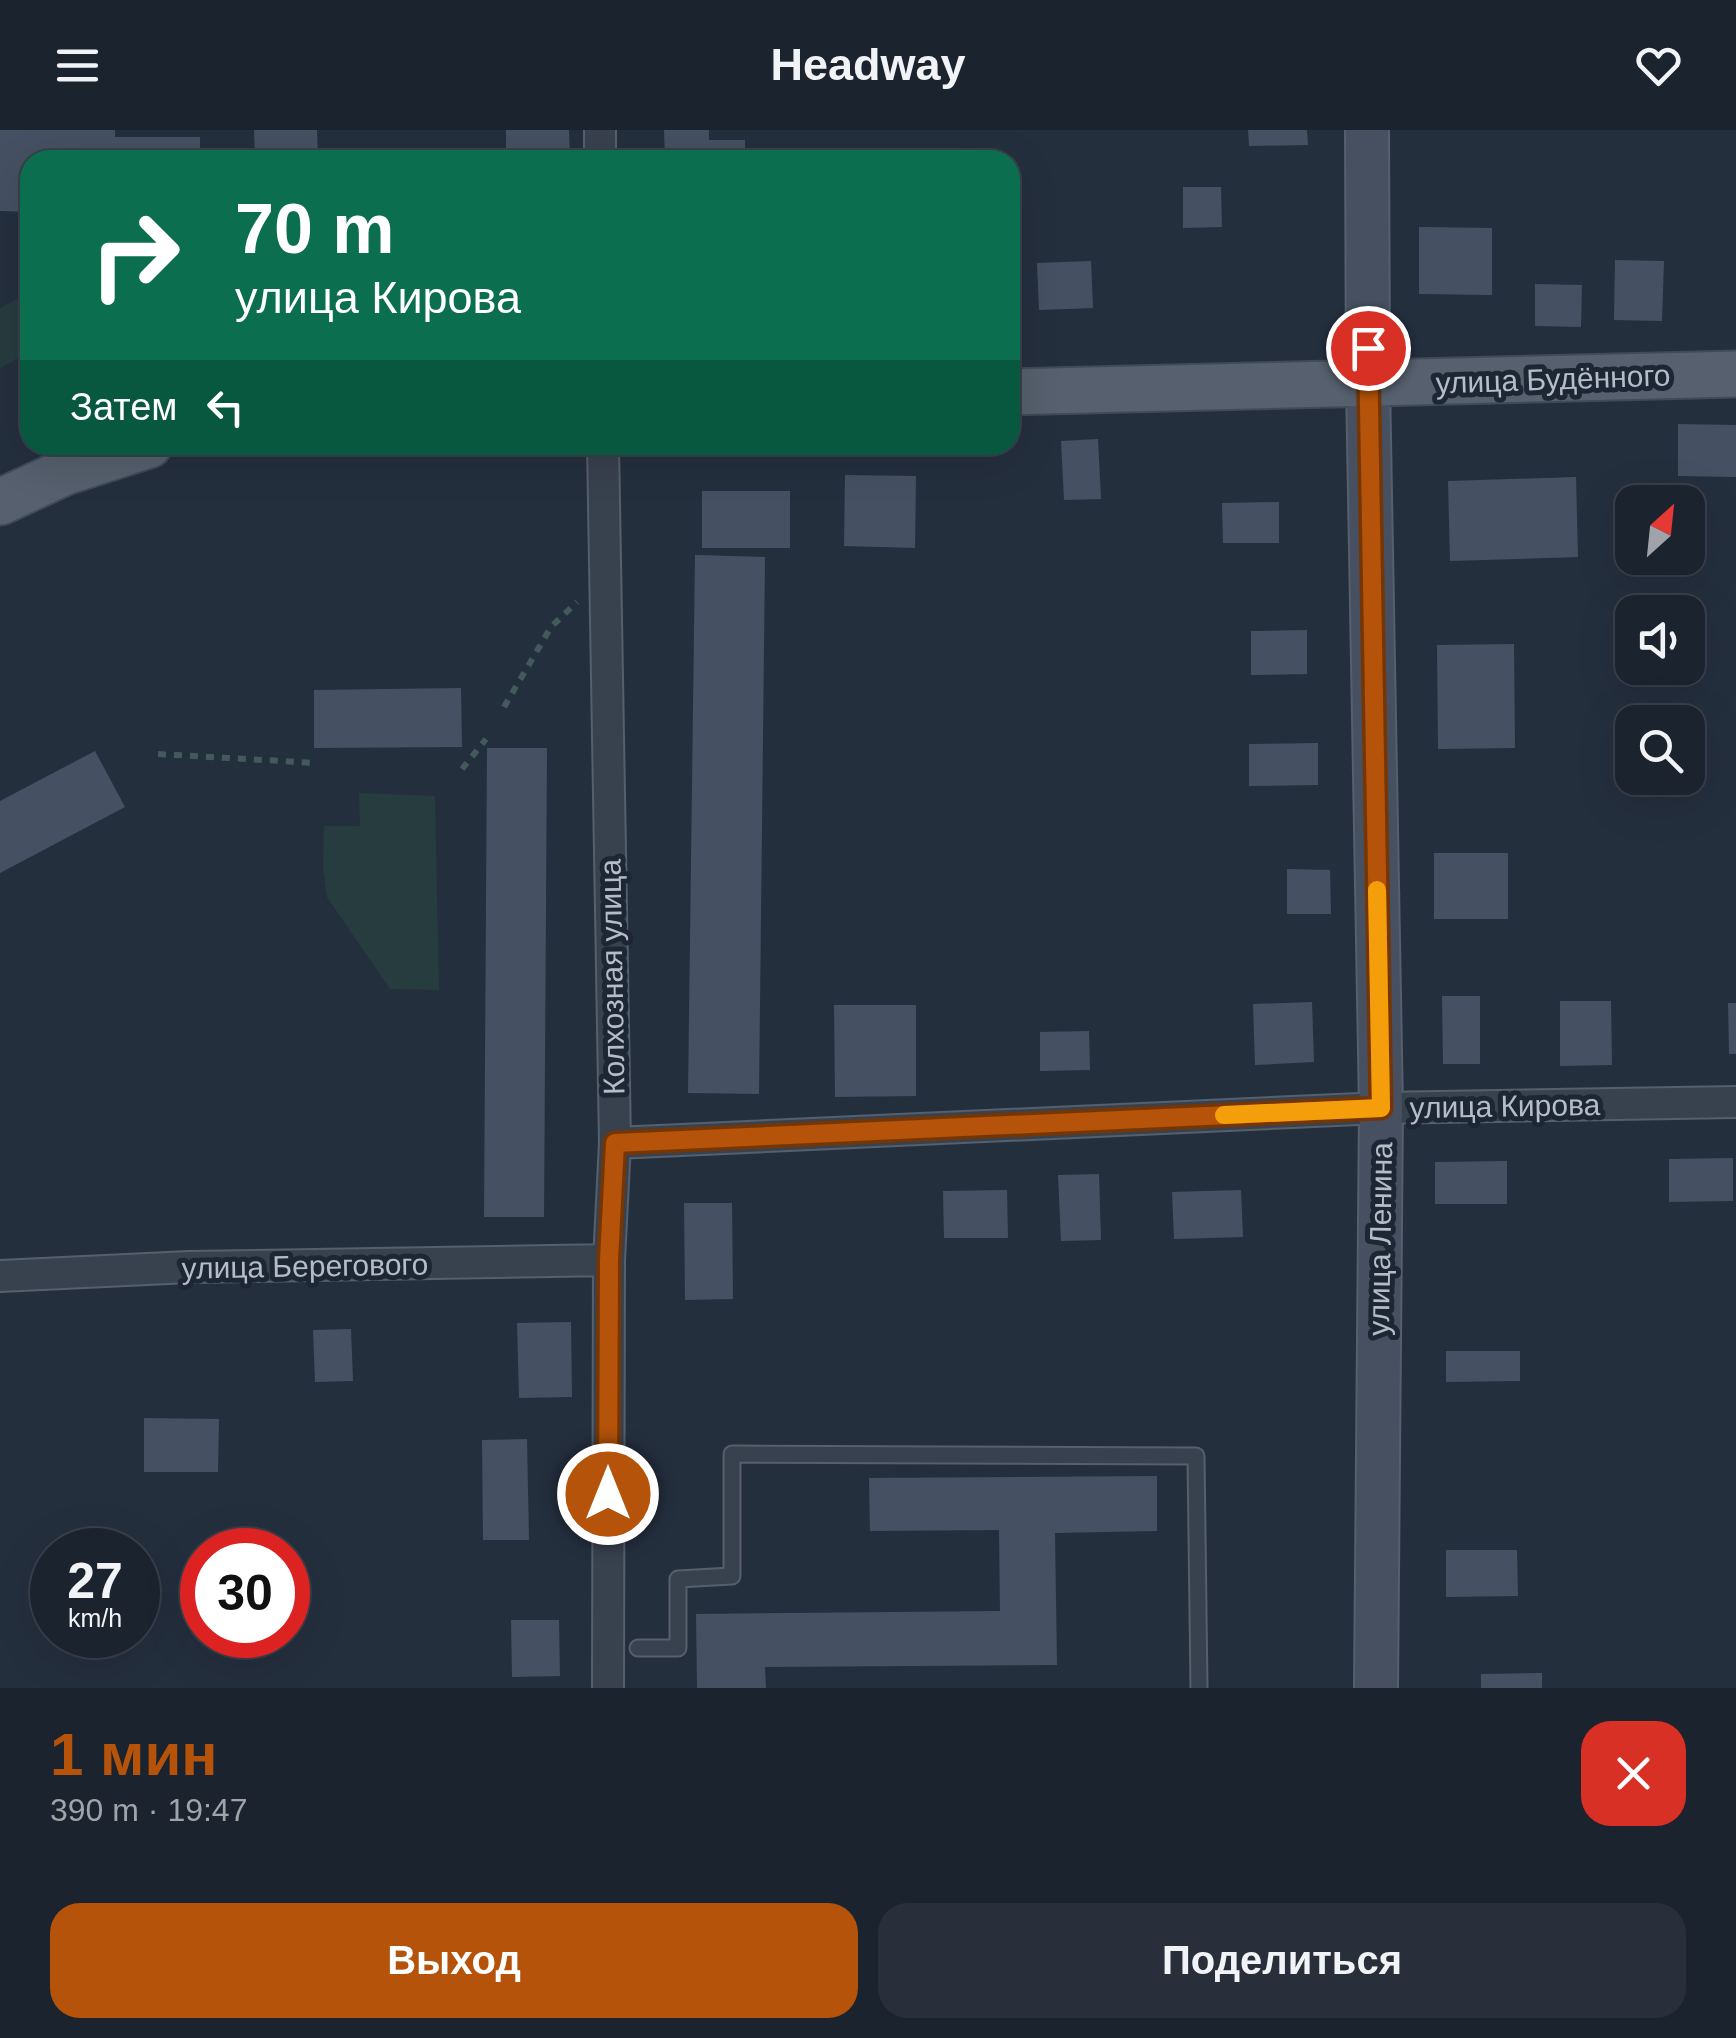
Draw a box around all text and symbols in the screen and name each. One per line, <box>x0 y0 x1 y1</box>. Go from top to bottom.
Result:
icon: menu <box>50 38 105 93</box>
icon: heart <box>1631 38 1686 93</box>
text: Headway <box>770 39 966 90</box>
icon: right <box>70 190 200 320</box>
text: 70 m <box>235 190 395 268</box>
text: улица Кирова <box>235 272 521 323</box>
pin <box>1326 306 1411 391</box>
icon: arrive <box>1341 321 1396 376</box>
street label: улица Будённого <box>1435 358 1671 400</box>
icon: left <box>198 380 253 435</box>
text: Затем <box>70 386 178 428</box>
north arrow <box>1615 485 1705 575</box>
map controls <box>1615 485 1705 795</box>
button: sound <box>1615 595 1705 685</box>
button: search <box>1615 705 1705 795</box>
street label: Колхозная улица <box>593 858 631 1095</box>
street label: улица Кирова <box>1409 1088 1601 1124</box>
street label: улица Ленина <box>1362 1142 1398 1336</box>
street label: улица Берегового <box>181 1247 429 1285</box>
position arrow <box>556 1442 660 1546</box>
speed limit sign: 30 <box>180 1528 310 1658</box>
text: 27 <box>67 1553 123 1609</box>
text: km/h <box>68 1604 122 1632</box>
text: 1 мин <box>50 1721 218 1788</box>
button: close <box>1581 1721 1686 1826</box>
text: 390 m · 19:47 <box>50 1792 247 1828</box>
button: Выход <box>50 1903 858 2018</box>
button: Поделиться <box>878 1903 1686 2018</box>

